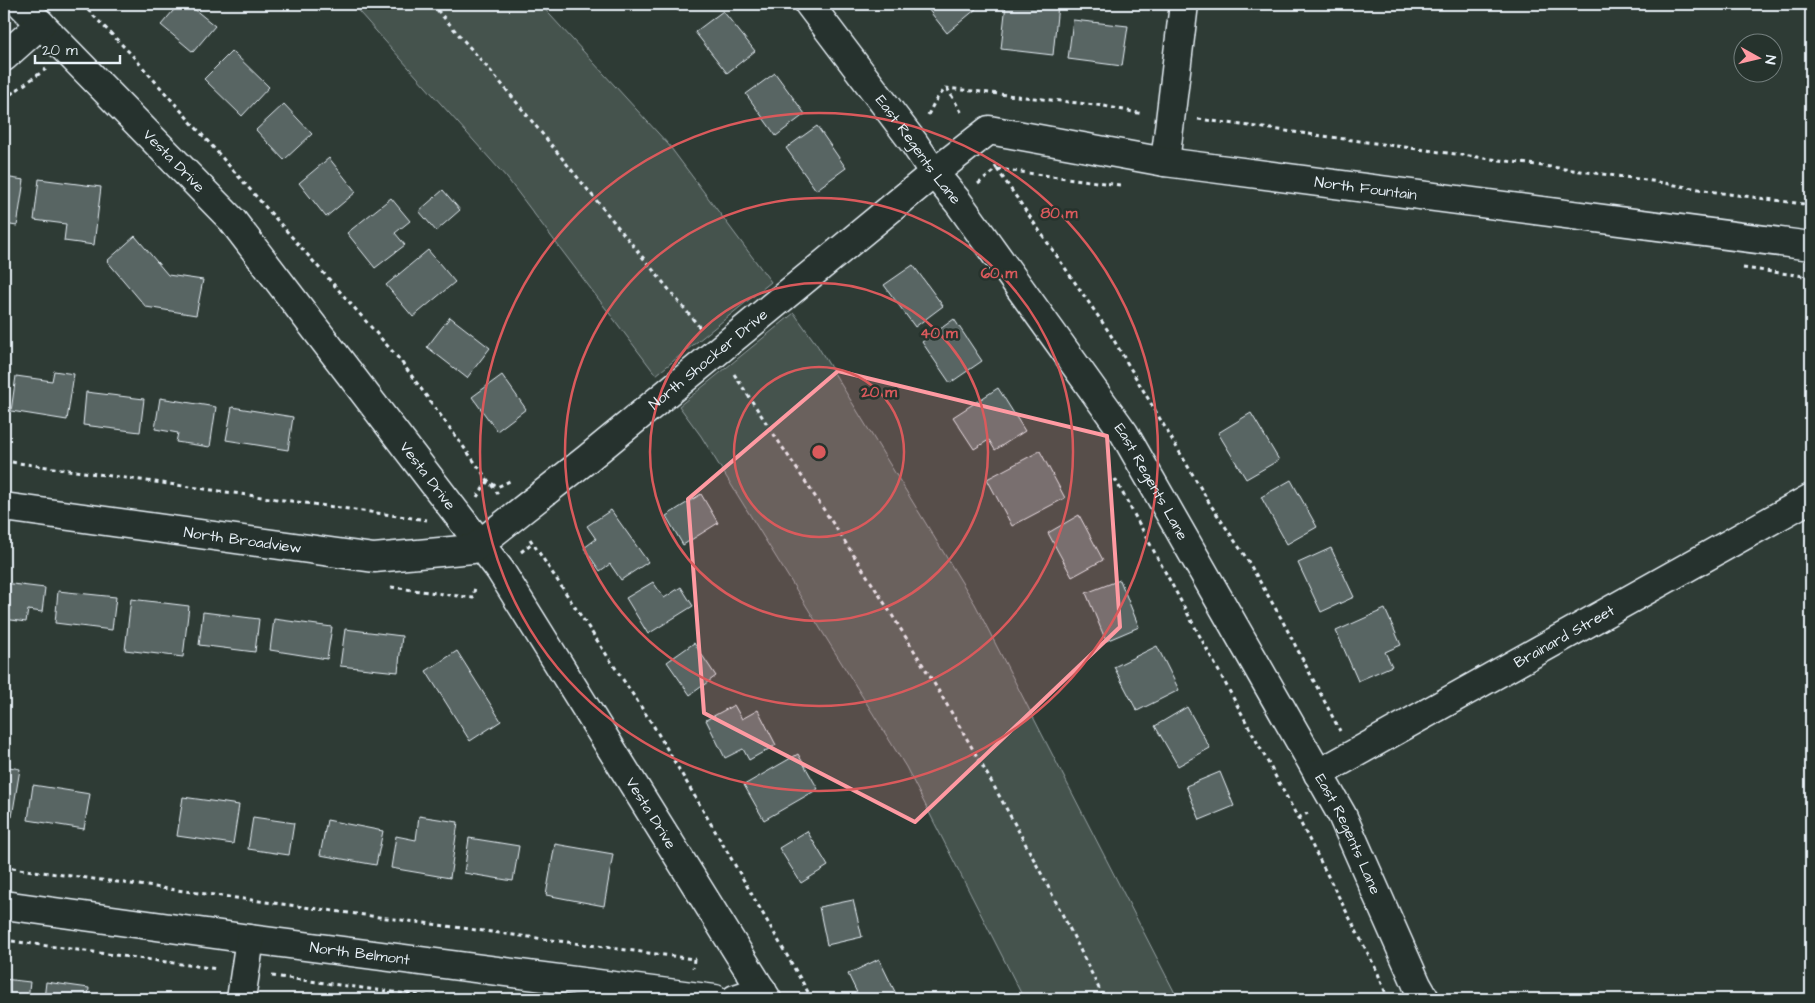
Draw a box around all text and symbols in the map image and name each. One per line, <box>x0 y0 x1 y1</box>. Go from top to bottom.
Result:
scale bar <box>35 32 120 64</box>
north arrow <box>1732 32 1782 82</box>
text: 20 m <box>42 40 78 61</box>
text: N <box>1759 54 1780 66</box>
street label: East Regents Lane <box>870 91 966 209</box>
street label: Vesta Drive <box>138 125 209 197</box>
street label: North Fountain <box>1313 172 1419 206</box>
text: 80 m <box>1041 203 1078 224</box>
text: 60 m <box>981 263 1018 284</box>
street label: North Shocker Drive <box>644 304 772 415</box>
text: 40 m <box>920 323 958 344</box>
text: 20 m <box>860 382 897 403</box>
street label: East Regents Lane <box>1109 419 1193 544</box>
street label: Vesta Drive <box>394 437 460 515</box>
centre of rings <box>810 443 828 461</box>
street label: North Broadview <box>182 522 303 559</box>
street label: Brainard Street <box>1510 600 1618 673</box>
street label: East Regents Lane <box>1310 770 1386 898</box>
street label: Vesta Drive <box>621 773 681 853</box>
street label: North Belmont <box>308 937 411 971</box>

